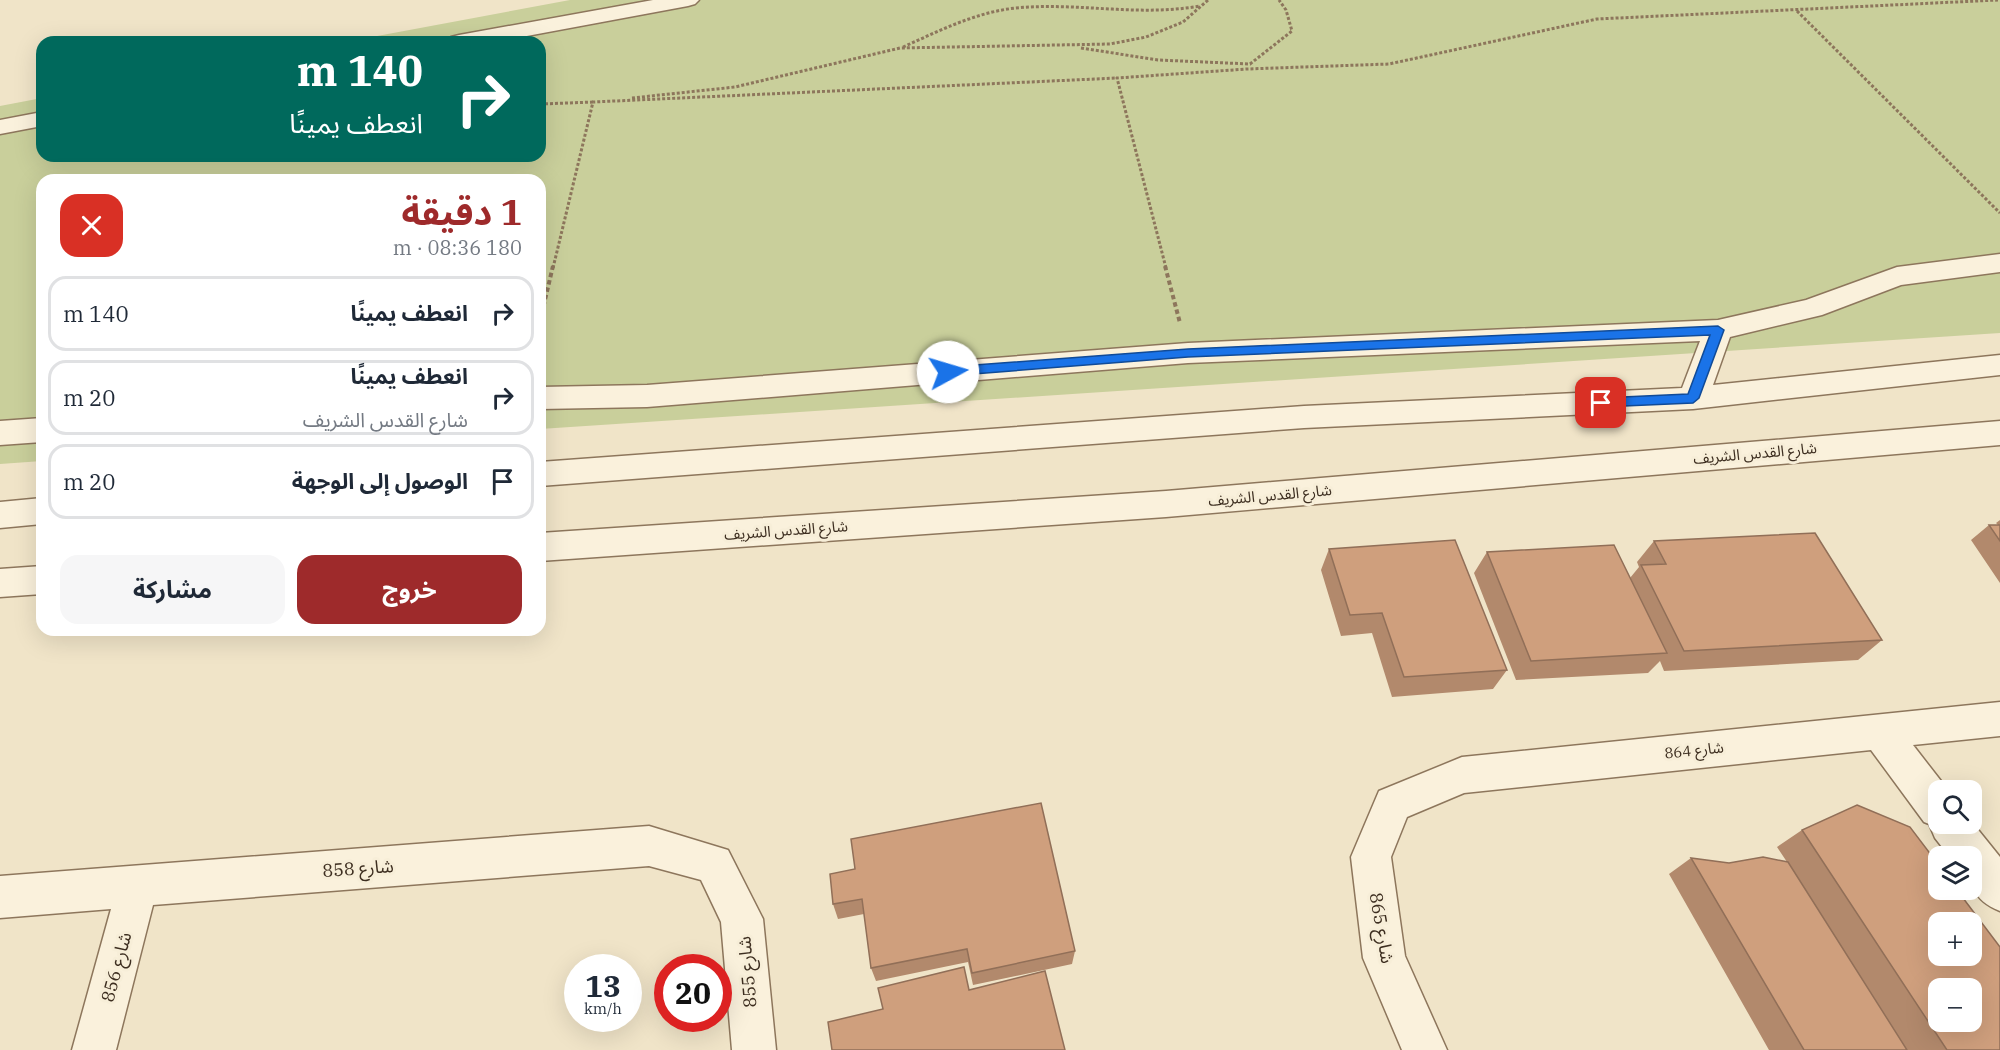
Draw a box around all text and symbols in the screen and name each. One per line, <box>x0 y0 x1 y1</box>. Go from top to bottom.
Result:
text: 140 m <box>297 43 423 98</box>
icon: right <box>444 60 522 138</box>
text: انعطف يمينًا <box>289 105 423 140</box>
text: 1 دقيقة <box>401 188 522 235</box>
button: close <box>60 194 123 257</box>
text: 180 m · 08:36 <box>393 234 522 261</box>
icon: right <box>486 297 519 330</box>
text: انعطف يمينًا <box>350 298 468 327</box>
text: 140 m <box>63 299 129 328</box>
position arrow <box>916 340 980 404</box>
text: انعطف يمينًا <box>350 361 468 390</box>
pin <box>1575 377 1626 428</box>
icon: right <box>486 381 519 414</box>
text: 20 m <box>63 383 115 412</box>
icon: arrive <box>1584 386 1617 419</box>
text: شارع القدس الشريف <box>303 406 468 433</box>
street label: شارع القدس الشريف <box>1692 438 1818 471</box>
icon: arrive <box>486 465 519 498</box>
text: الوصول إلى الوجهة <box>292 466 468 495</box>
text: 20 m <box>63 467 115 496</box>
street label: شارع القدس الشريف <box>1207 480 1333 513</box>
street label: شارع القدس الشريف <box>724 516 849 547</box>
button: مشاركة <box>60 555 285 624</box>
button: خروج <box>297 555 522 624</box>
street label: شارع 864 <box>1663 737 1725 766</box>
map controls <box>1928 780 1982 1032</box>
button: search <box>1928 780 1982 834</box>
button: layers <box>1928 846 1982 900</box>
street label: شارع 858 <box>321 854 395 885</box>
street label: شارع 865 <box>1361 891 1400 966</box>
button: + <box>1928 912 1982 966</box>
street label: شارع 856 <box>96 929 139 1005</box>
street label: شارع 855 <box>732 935 765 1009</box>
speed limit sign: 20 <box>654 954 732 1032</box>
text: 13 <box>585 966 621 1005</box>
button: − <box>1928 978 1982 1032</box>
text: km/h <box>584 999 622 1018</box>

